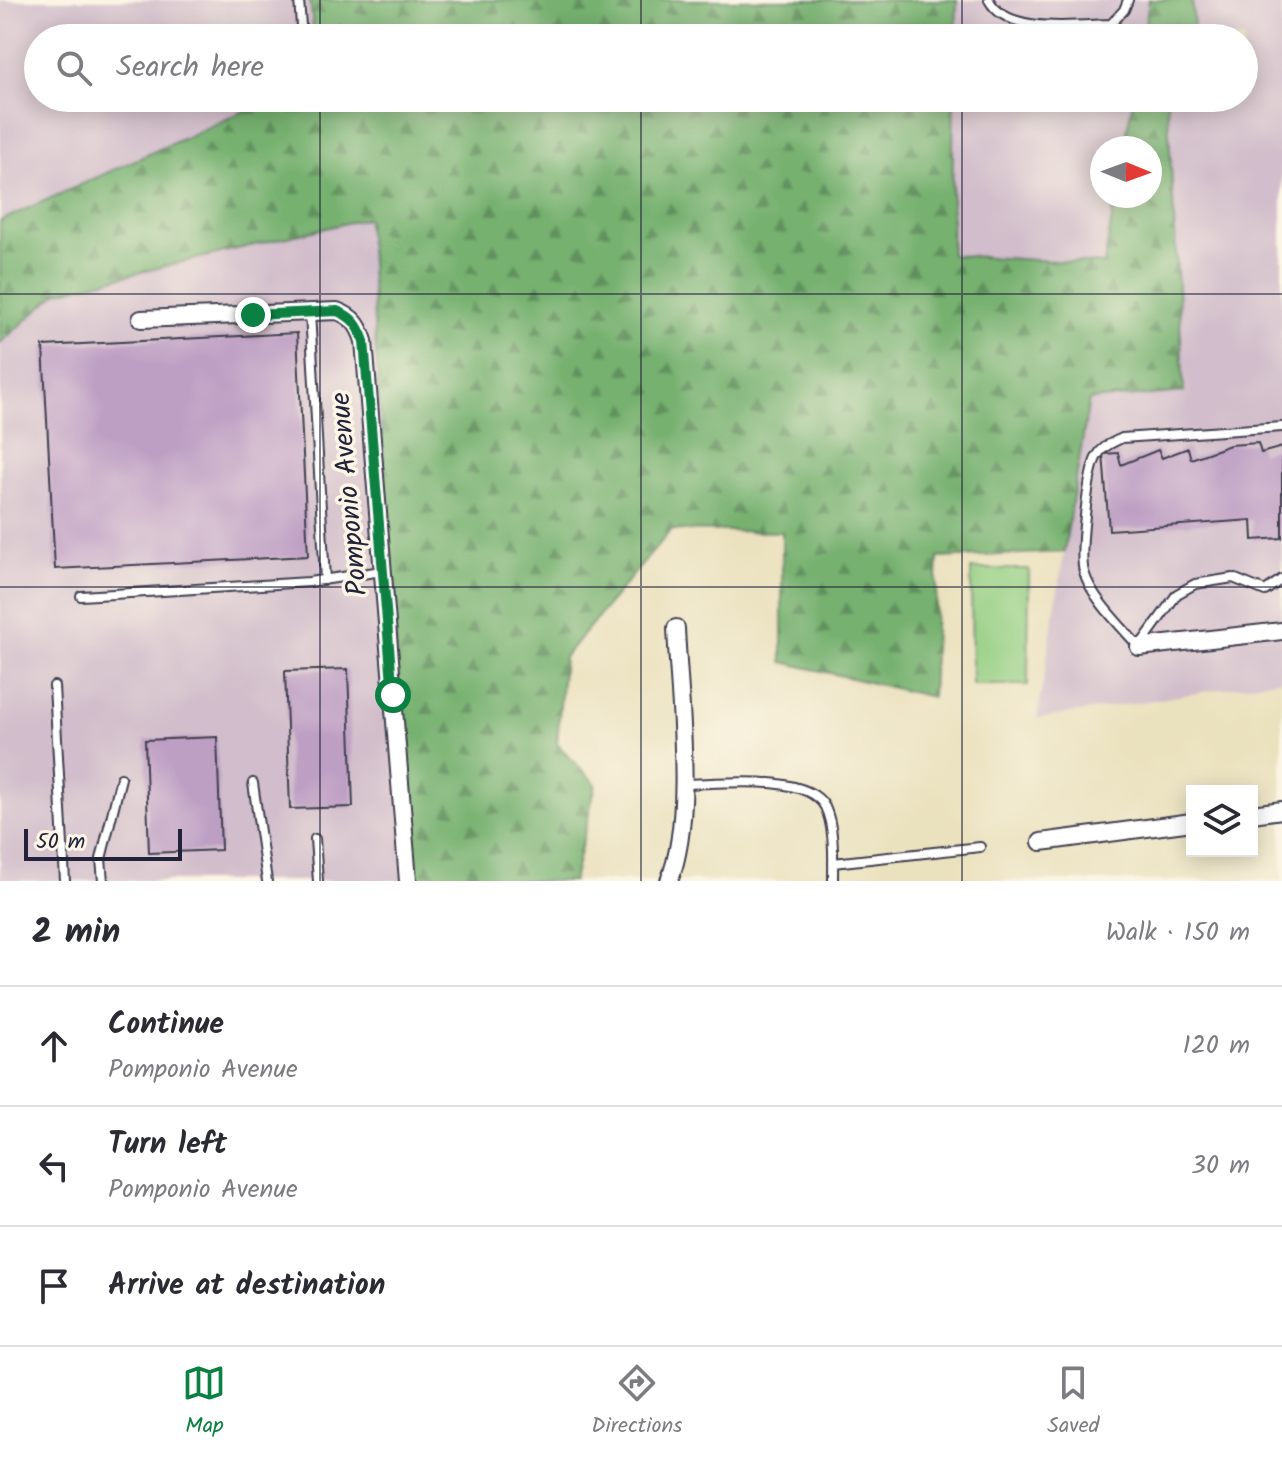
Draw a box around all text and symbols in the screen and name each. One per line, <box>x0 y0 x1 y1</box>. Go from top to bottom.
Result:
search box <box>24 24 1258 112</box>
text: Search here <box>116 44 264 92</box>
icon: search <box>52 46 96 90</box>
north arrow <box>1090 136 1162 208</box>
route end <box>235 297 271 333</box>
street label: Pomponio Avenue <box>319 390 381 598</box>
route start <box>375 677 411 713</box>
map controls <box>1186 785 1258 857</box>
button: layers <box>1186 785 1258 857</box>
scale bar <box>24 825 182 861</box>
text: 50 m <box>36 825 85 860</box>
text: 2 min <box>32 906 120 960</box>
text: Walk · 150 m <box>1106 912 1250 954</box>
text: Continue <box>108 1001 224 1049</box>
icon: ahead <box>32 1024 76 1068</box>
text: 120 m <box>1183 1025 1250 1067</box>
text: Pomponio Avenue <box>108 1049 298 1091</box>
text: Turn left <box>108 1121 227 1169</box>
icon: left <box>32 1144 76 1188</box>
text: 30 m <box>1191 1145 1250 1187</box>
text: Pomponio Avenue <box>108 1169 298 1211</box>
text: Arrive at destination <box>108 1262 385 1310</box>
icon: arrive <box>32 1264 76 1308</box>
tab: Map <box>182 1361 226 1444</box>
tab: Directions <box>591 1361 683 1444</box>
tab: Saved <box>1047 1361 1100 1444</box>

